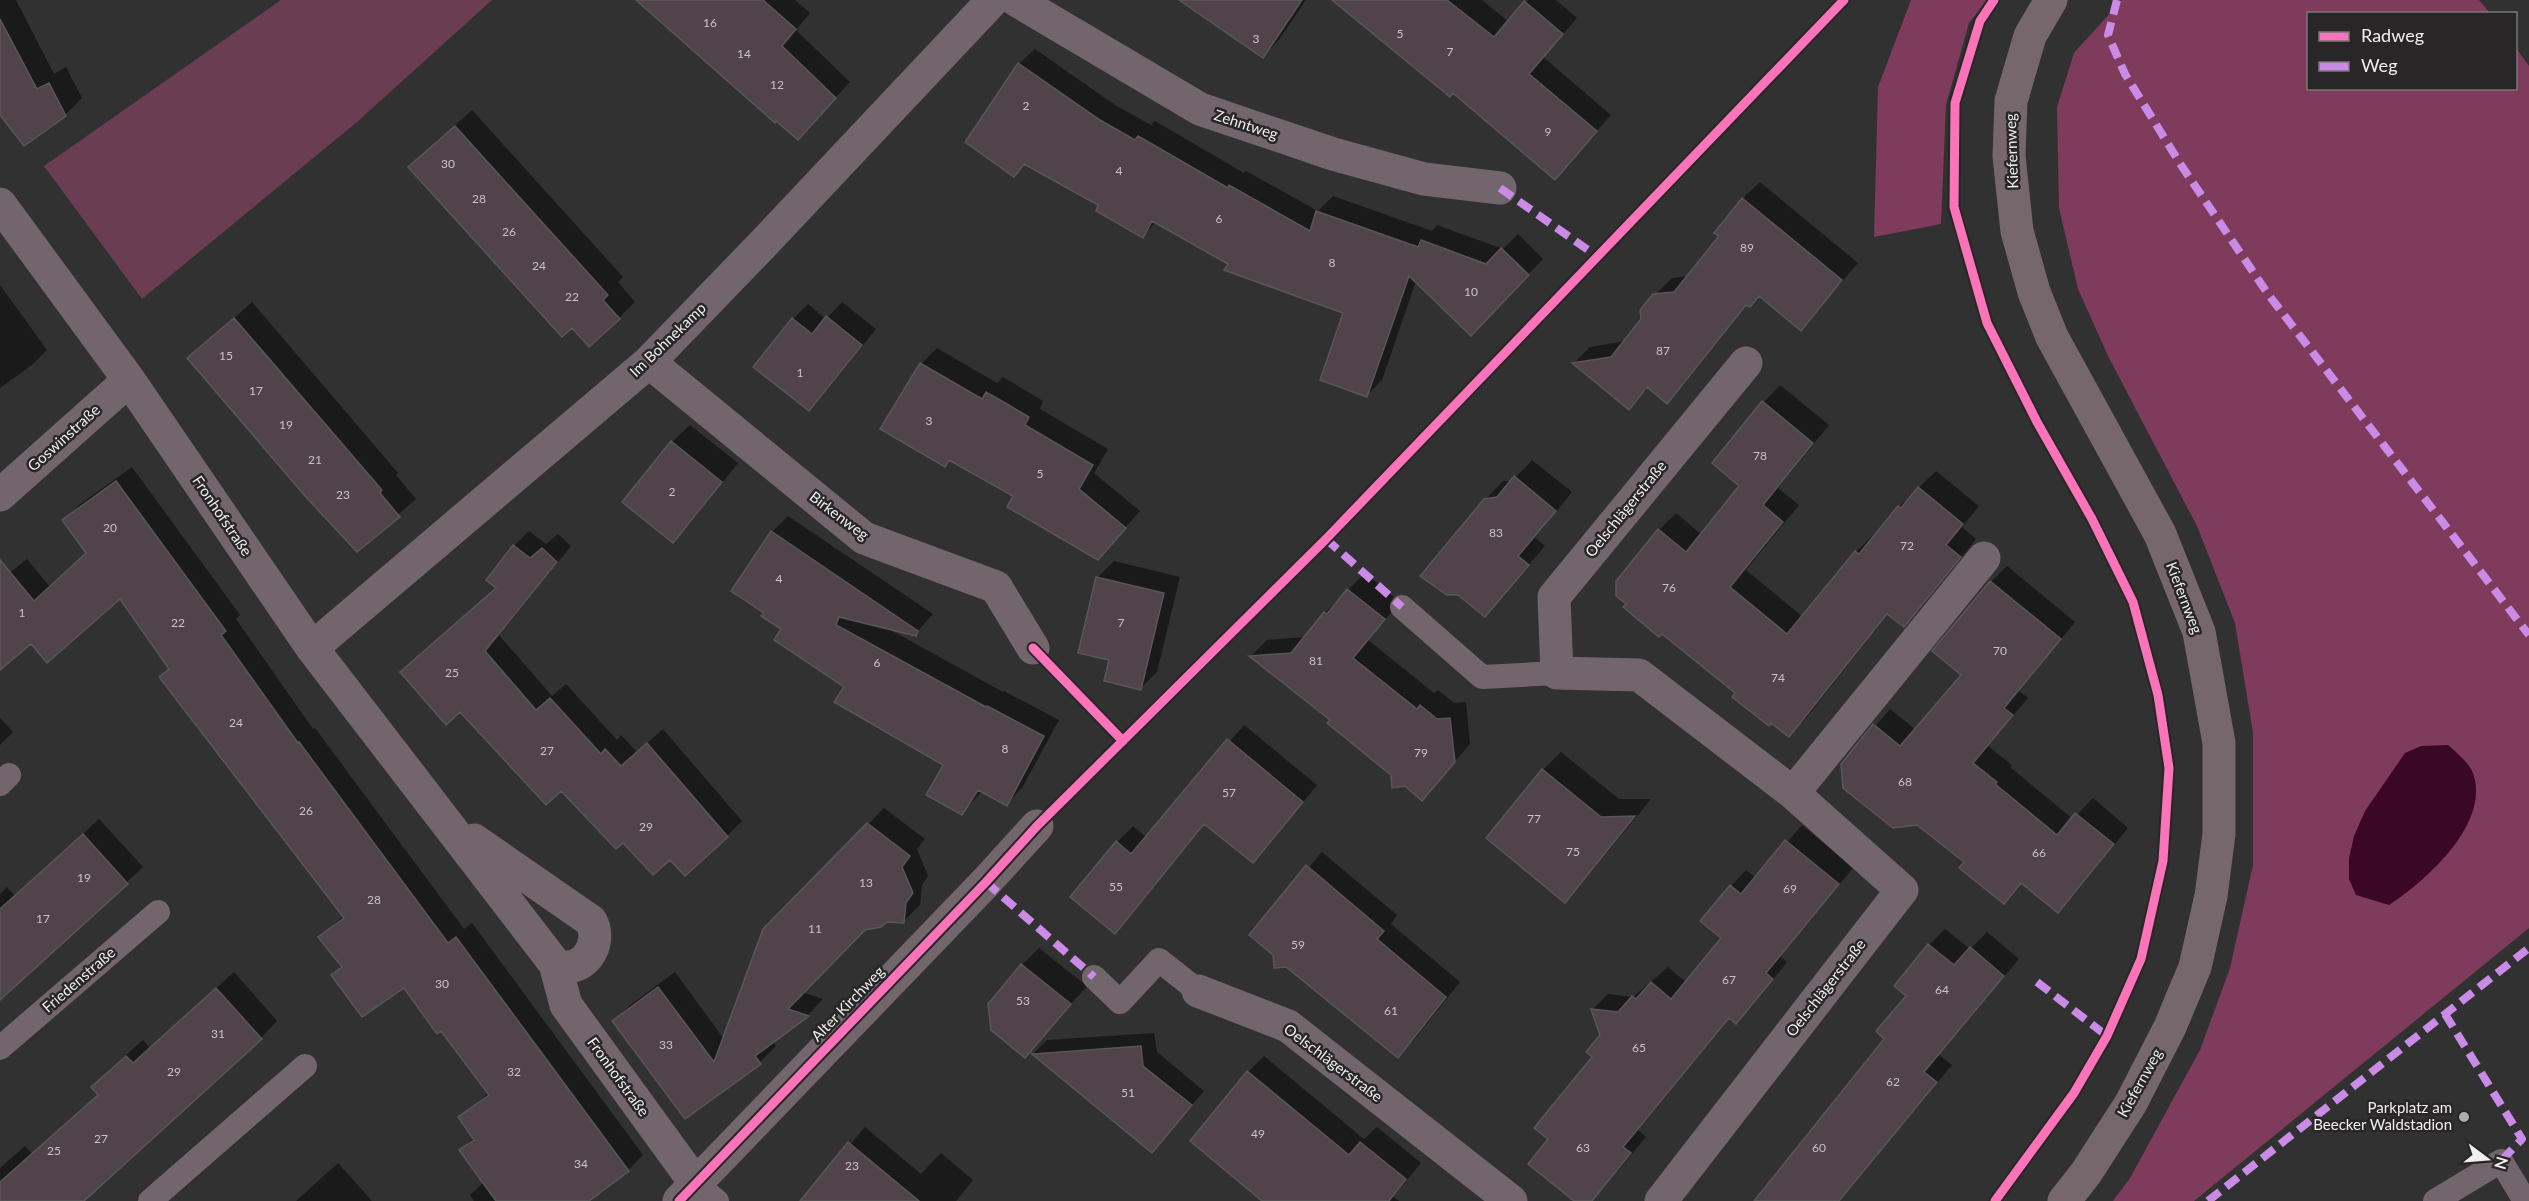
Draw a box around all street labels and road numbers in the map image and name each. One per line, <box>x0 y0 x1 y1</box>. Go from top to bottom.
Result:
street label: Zehntweg <box>1212 105 1281 143</box>
street label: Kiefernweg <box>2001 113 2021 189</box>
street label: Im Bohnekamp <box>626 298 709 380</box>
street label: Goswinstraße <box>24 400 103 474</box>
street label: Oelschlägerstraße <box>1581 457 1670 560</box>
street label: Fronhofstraße <box>189 472 256 559</box>
street label: Birkenweg <box>806 487 873 543</box>
street label: Kiefernweg <box>2163 559 2207 636</box>
street label: Oelschlägerstraße <box>1782 935 1869 1040</box>
street label: Friedenstraße <box>38 943 119 1016</box>
street label: Alter Kirchweg <box>807 962 888 1045</box>
street label: Oelschlägerstraße <box>1281 1019 1386 1105</box>
street label: Fronhofstraße <box>584 1033 654 1119</box>
street label: Kiefernweg <box>2113 1045 2165 1120</box>

